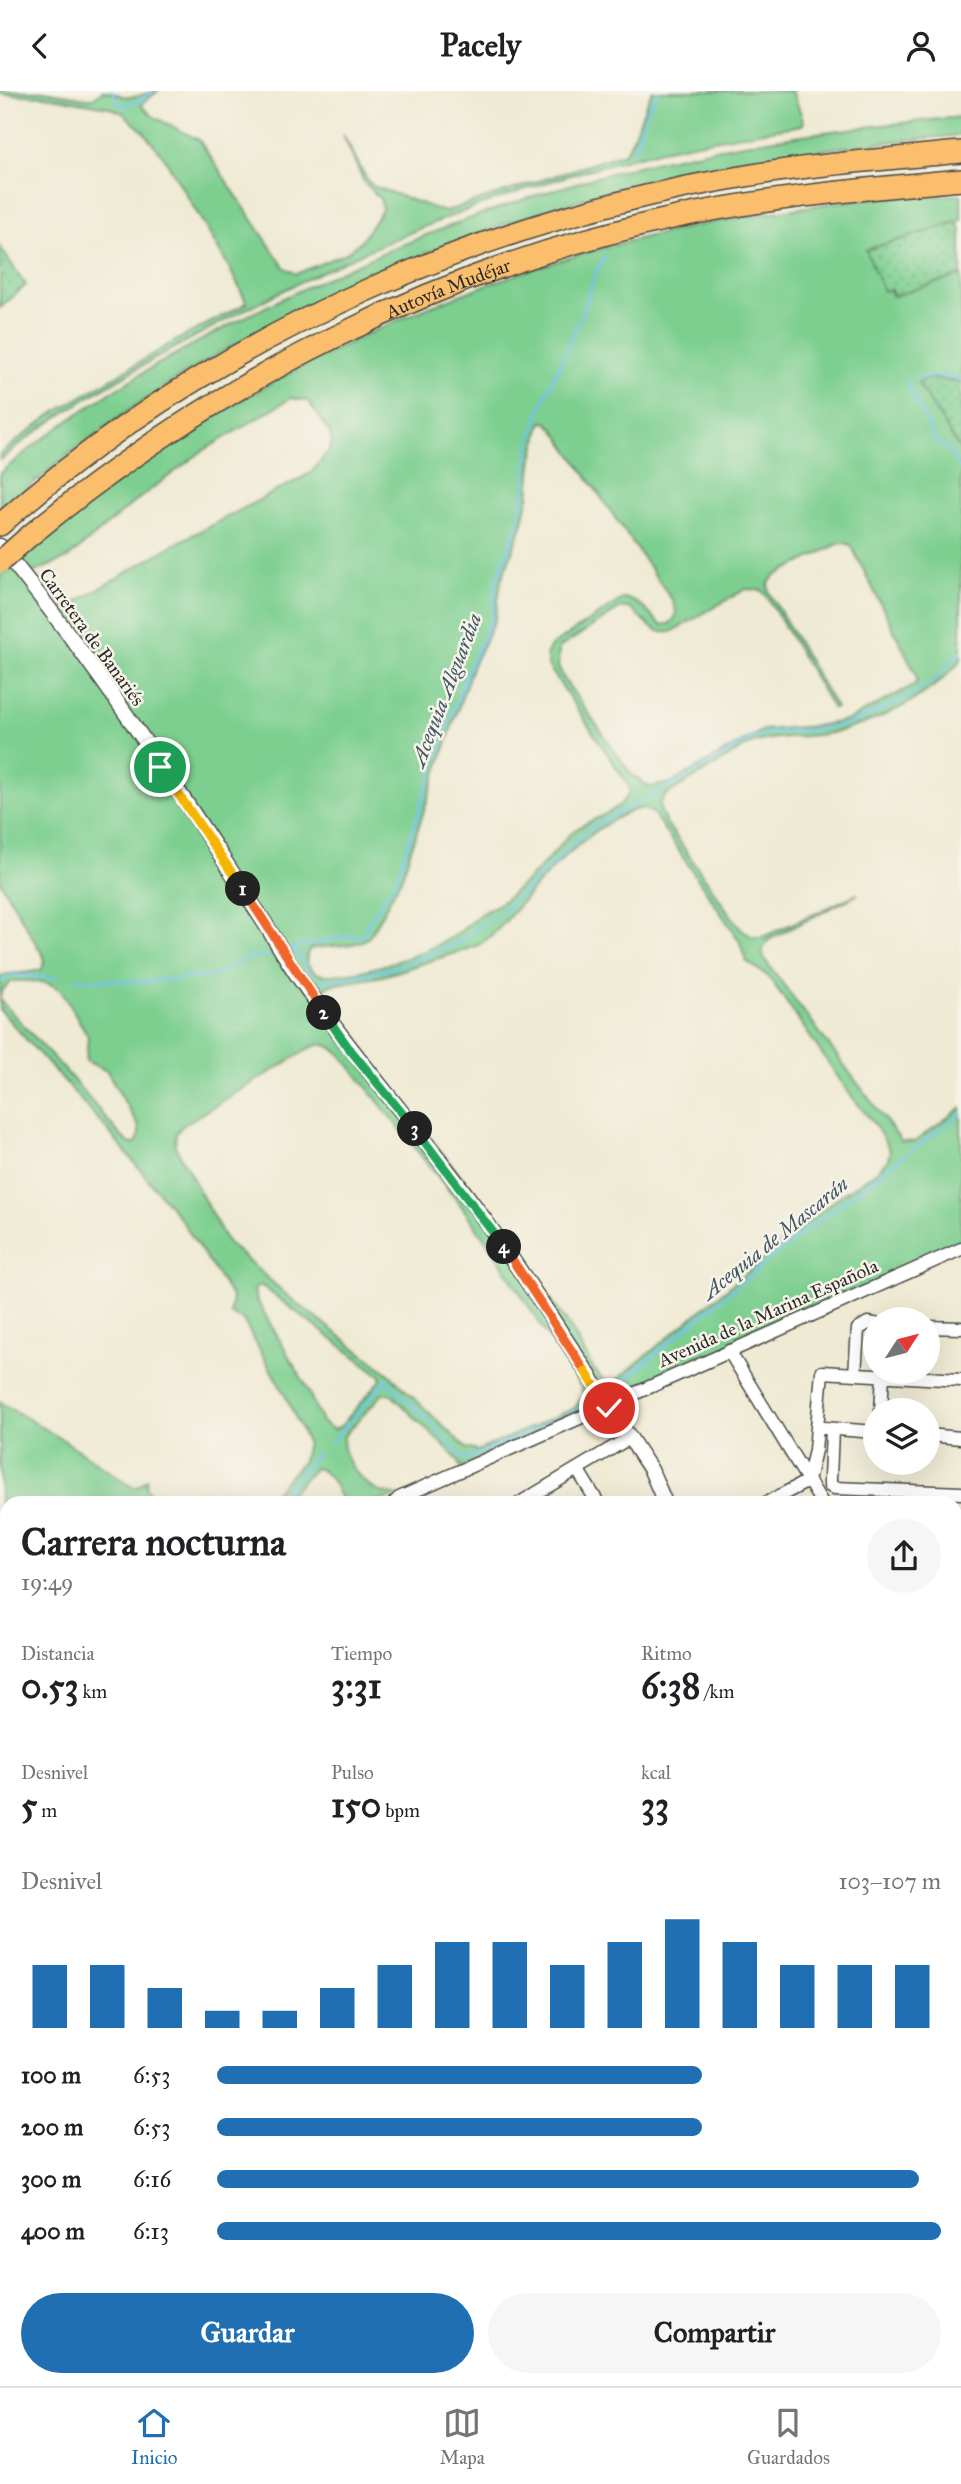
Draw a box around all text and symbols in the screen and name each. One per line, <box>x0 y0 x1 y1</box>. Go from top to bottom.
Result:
text: Pacely <box>440 26 521 65</box>
icon: back <box>21 27 59 65</box>
icon: person <box>902 27 940 65</box>
street label: Autovía Mudéjar <box>381 253 514 324</box>
street label: Carretera de Banariés <box>34 564 150 710</box>
water label: Acequia Alguardia <box>404 610 487 772</box>
pin <box>130 737 190 797</box>
icon: arrive <box>141 748 179 786</box>
pin: 1 <box>226 871 260 907</box>
text: 1 <box>239 877 246 900</box>
pin: 2 <box>306 995 342 1031</box>
text: 2 <box>319 1001 328 1024</box>
pin: 3 <box>398 1111 432 1147</box>
text: 3 <box>411 1117 418 1140</box>
water label: Acequia de Mascarán <box>695 1171 854 1306</box>
pin: 4 <box>486 1229 522 1265</box>
text: 4 <box>498 1235 509 1258</box>
street label: Avenida de la Marina Española <box>654 1254 882 1372</box>
north arrow <box>863 1307 940 1384</box>
map controls <box>863 1307 940 1475</box>
pin <box>579 1378 639 1438</box>
icon: check <box>590 1389 628 1427</box>
button: layers <box>863 1398 940 1475</box>
text: Carrera nocturna <box>21 1519 286 1565</box>
button: share <box>867 1519 941 1593</box>
text: 19:49 <box>21 1568 73 1596</box>
text: Distancia <box>21 1642 94 1665</box>
text: Tiempo <box>331 1642 392 1665</box>
text: Ritmo <box>641 1642 692 1665</box>
text: 0.53 <box>21 1665 78 1708</box>
text: 3:31 <box>331 1665 382 1708</box>
text: 6:38 <box>641 1665 700 1708</box>
text: km <box>78 1680 107 1703</box>
text: /km <box>700 1680 734 1703</box>
text: Desnivel <box>21 1761 88 1784</box>
text: Pulso <box>331 1761 374 1784</box>
text: kcal <box>641 1761 671 1784</box>
text: 5 <box>21 1784 37 1827</box>
text: 150 <box>331 1784 381 1827</box>
text: 33 <box>641 1784 669 1827</box>
text: m <box>37 1799 57 1822</box>
text: bpm <box>381 1799 420 1822</box>
text: Desnivel <box>21 1867 102 1895</box>
text: 103–107 m <box>838 1867 941 1895</box>
text: 100 m <box>21 2061 81 2089</box>
text: 6:53 <box>133 2061 170 2089</box>
text: 200 m <box>21 2113 83 2141</box>
text: 6:53 <box>133 2113 170 2141</box>
text: 300 m <box>21 2165 81 2193</box>
text: 6:16 <box>133 2165 171 2193</box>
text: 400 m <box>21 2217 85 2245</box>
text: 6:13 <box>133 2217 169 2245</box>
button: Guardar <box>21 2293 474 2373</box>
button: Compartir <box>488 2293 941 2373</box>
tab: Inicio <box>131 2404 178 2469</box>
tab: Mapa <box>440 2404 485 2469</box>
tab: Guardados <box>747 2404 830 2469</box>

